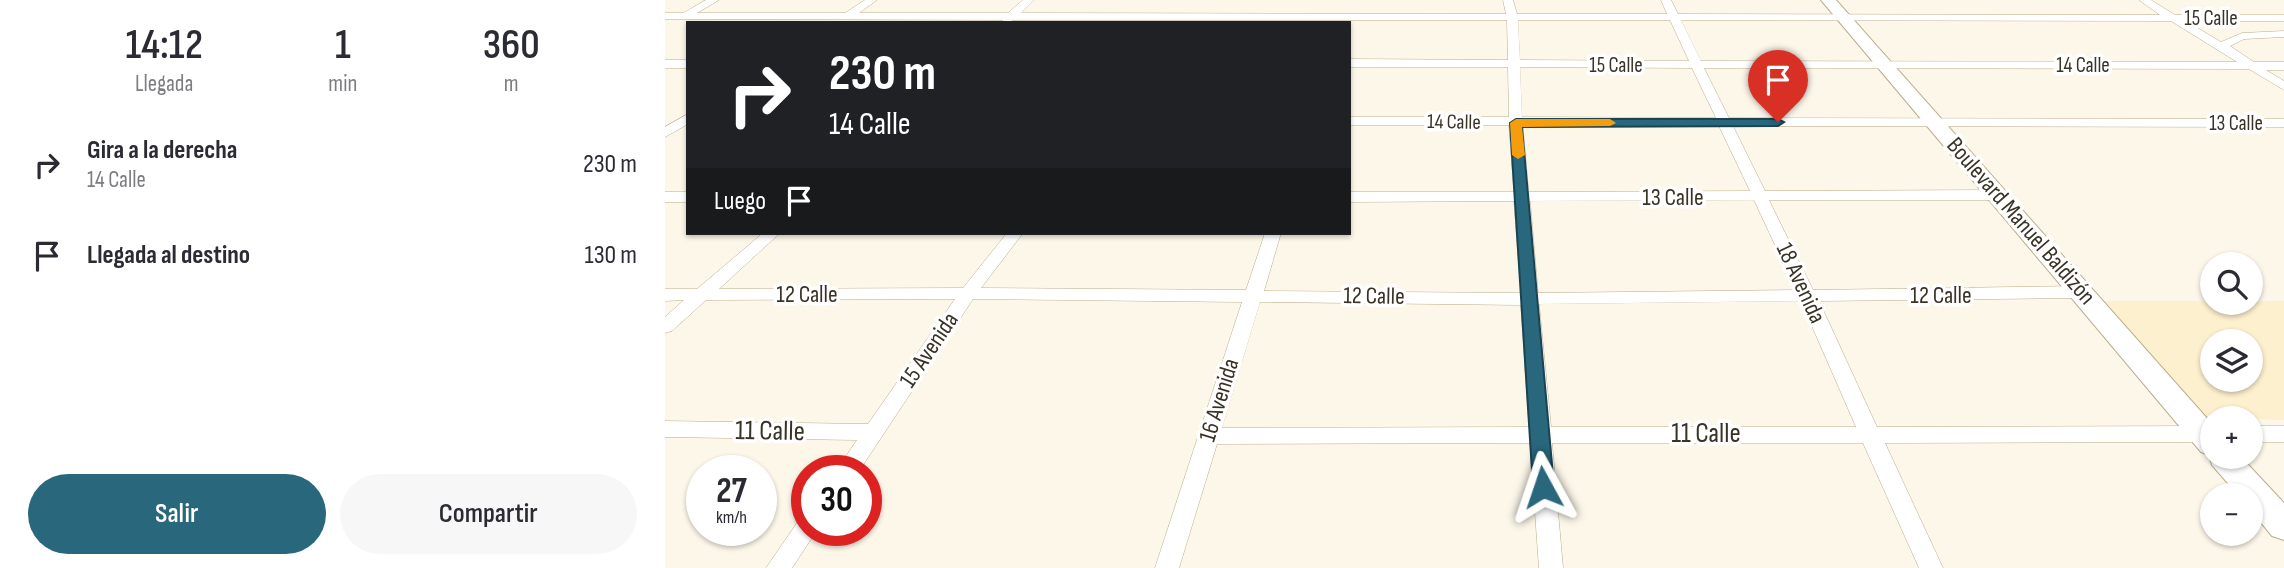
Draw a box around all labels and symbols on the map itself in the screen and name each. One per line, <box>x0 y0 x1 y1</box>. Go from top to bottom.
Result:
street label: 15 Calle <box>2184 6 2238 31</box>
pin <box>1748 50 1808 122</box>
street label: 15 Calle <box>1589 53 1643 78</box>
street label: 14 Calle <box>2056 53 2110 78</box>
street label: 14 Calle <box>1427 109 1481 135</box>
street label: 13 Calle <box>2209 111 2263 136</box>
street label: Boulevard Manuel Baldizón <box>1940 131 2102 311</box>
street label: 13 Calle <box>1642 183 1704 212</box>
street label: 18 Avenida <box>1770 238 1832 328</box>
street label: 12 Calle <box>776 280 838 309</box>
street label: 12 Calle <box>1343 281 1405 311</box>
street label: 12 Calle <box>1910 281 1972 310</box>
street label: 15 Avenida <box>893 307 965 393</box>
street label: 16 Avenida <box>1193 355 1245 445</box>
street label: 11 Calle <box>735 414 805 448</box>
street label: 11 Calle <box>1671 417 1741 450</box>
position arrow <box>1506 450 1580 524</box>
speed limit sign: 30 <box>791 455 882 546</box>

